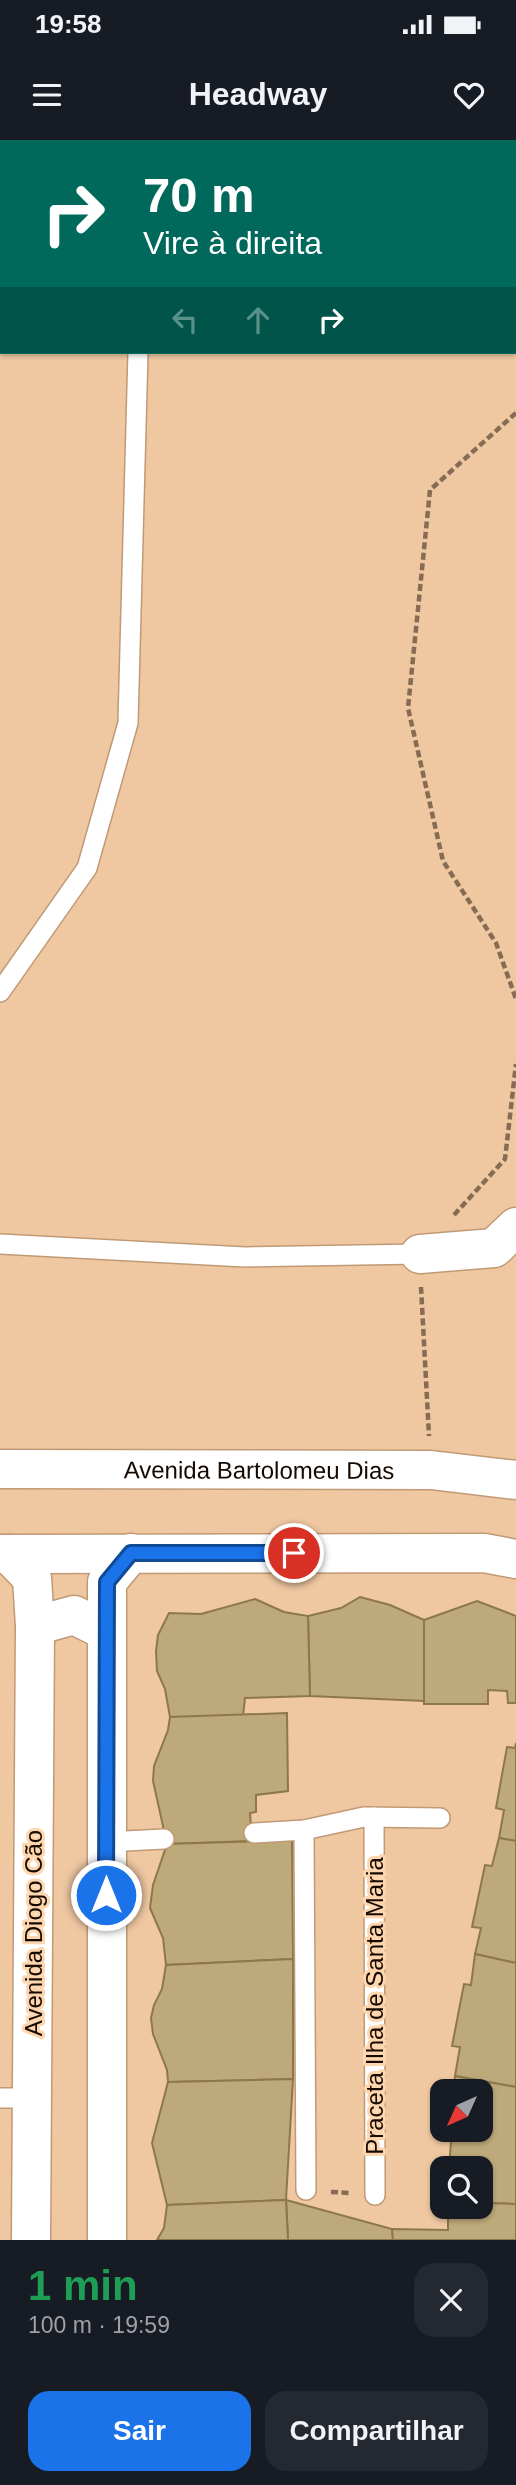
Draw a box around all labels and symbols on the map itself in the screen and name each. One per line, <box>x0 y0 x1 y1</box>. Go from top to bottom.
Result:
street label: Avenida Bartolomeu Dias <box>124 1456 394 1483</box>
pin <box>264 1523 324 1583</box>
street label: Avenida Diogo Cão <box>20 1830 47 2036</box>
street label: Praceta Ilha de Santa Maria <box>361 1857 388 2155</box>
position arrow <box>69 1858 143 1932</box>
north arrow <box>430 2079 494 2142</box>

